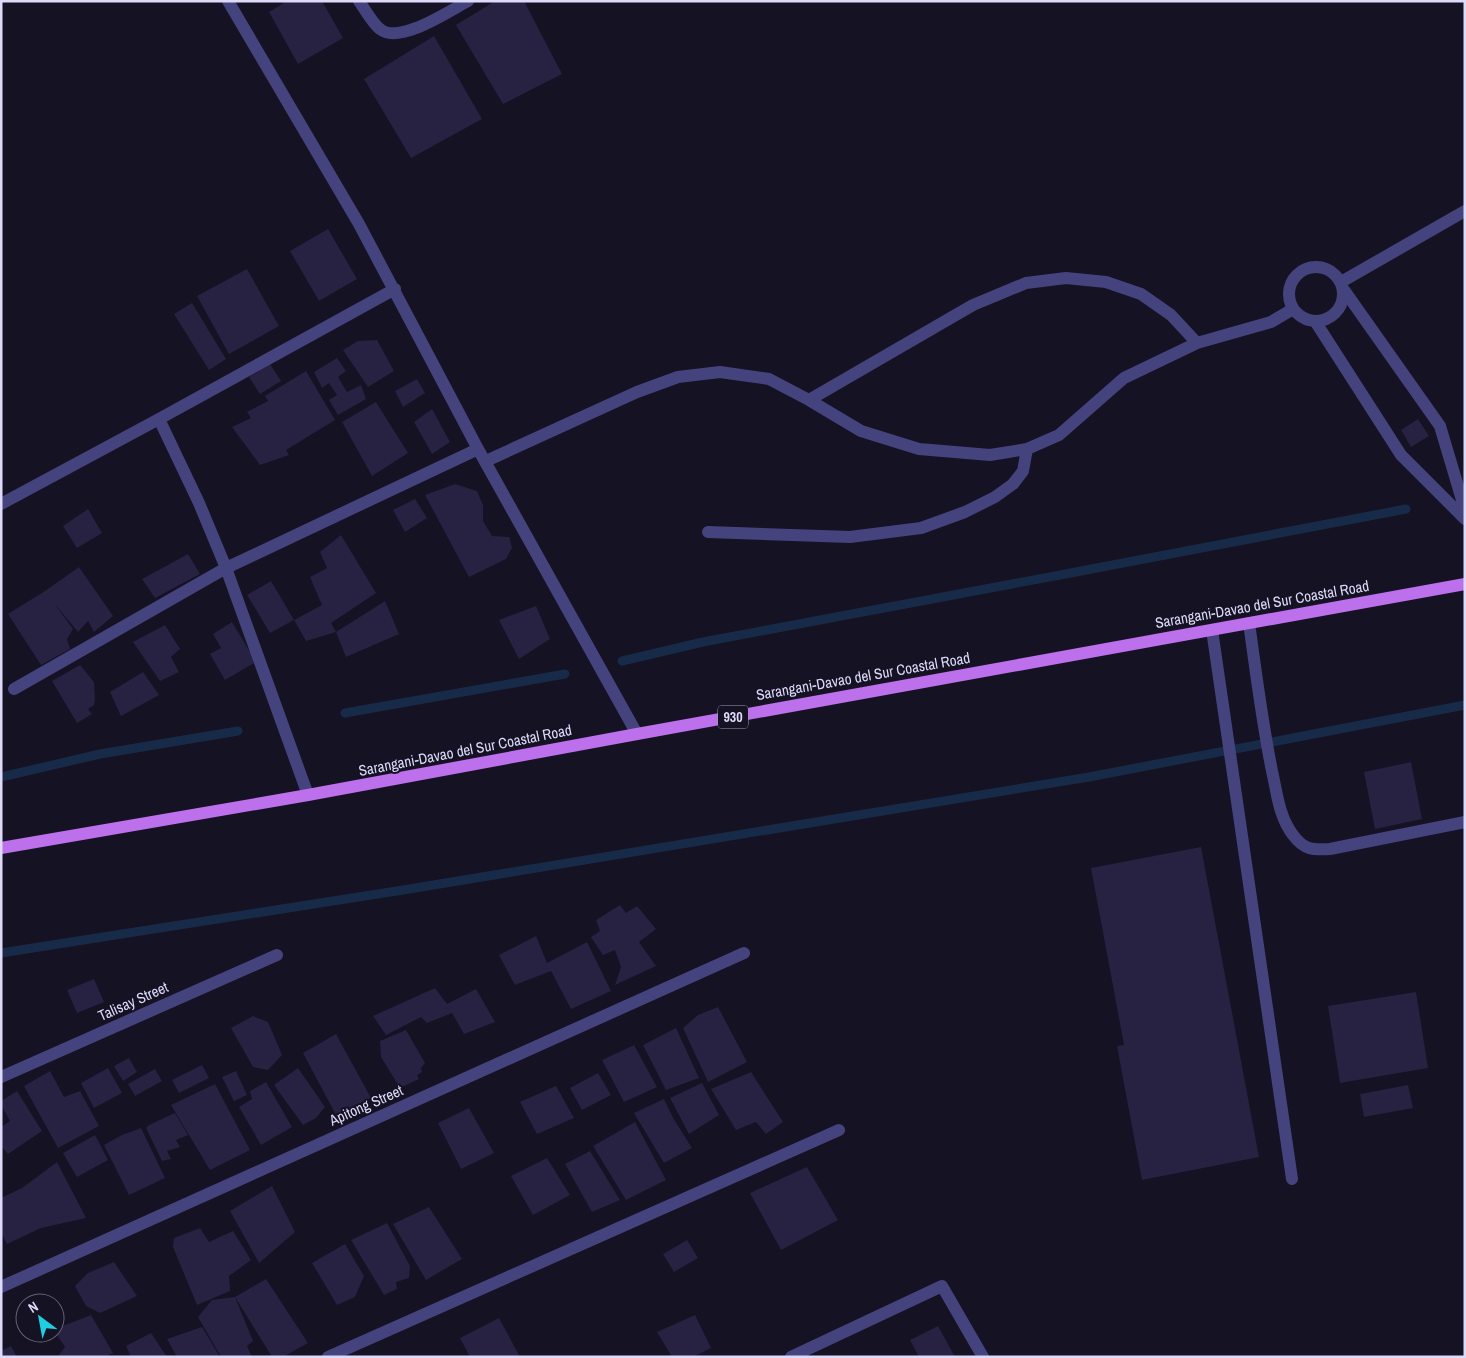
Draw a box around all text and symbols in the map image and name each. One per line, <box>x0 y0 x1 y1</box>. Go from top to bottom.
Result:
street label: Sarangani-Davao del Sur Coastal Road <box>1153 575 1371 633</box>
street label: Sarangani-Davao del Sur Coastal Road <box>754 647 972 705</box>
road number: 930 <box>718 706 748 729</box>
street label: Sarangani-Davao del Sur Coastal Road <box>357 719 573 781</box>
street label: Talisay Street <box>95 976 172 1026</box>
street label: Apitong Street <box>325 1079 407 1131</box>
north arrow <box>15 1293 65 1343</box>
text: N <box>25 1297 41 1317</box>

